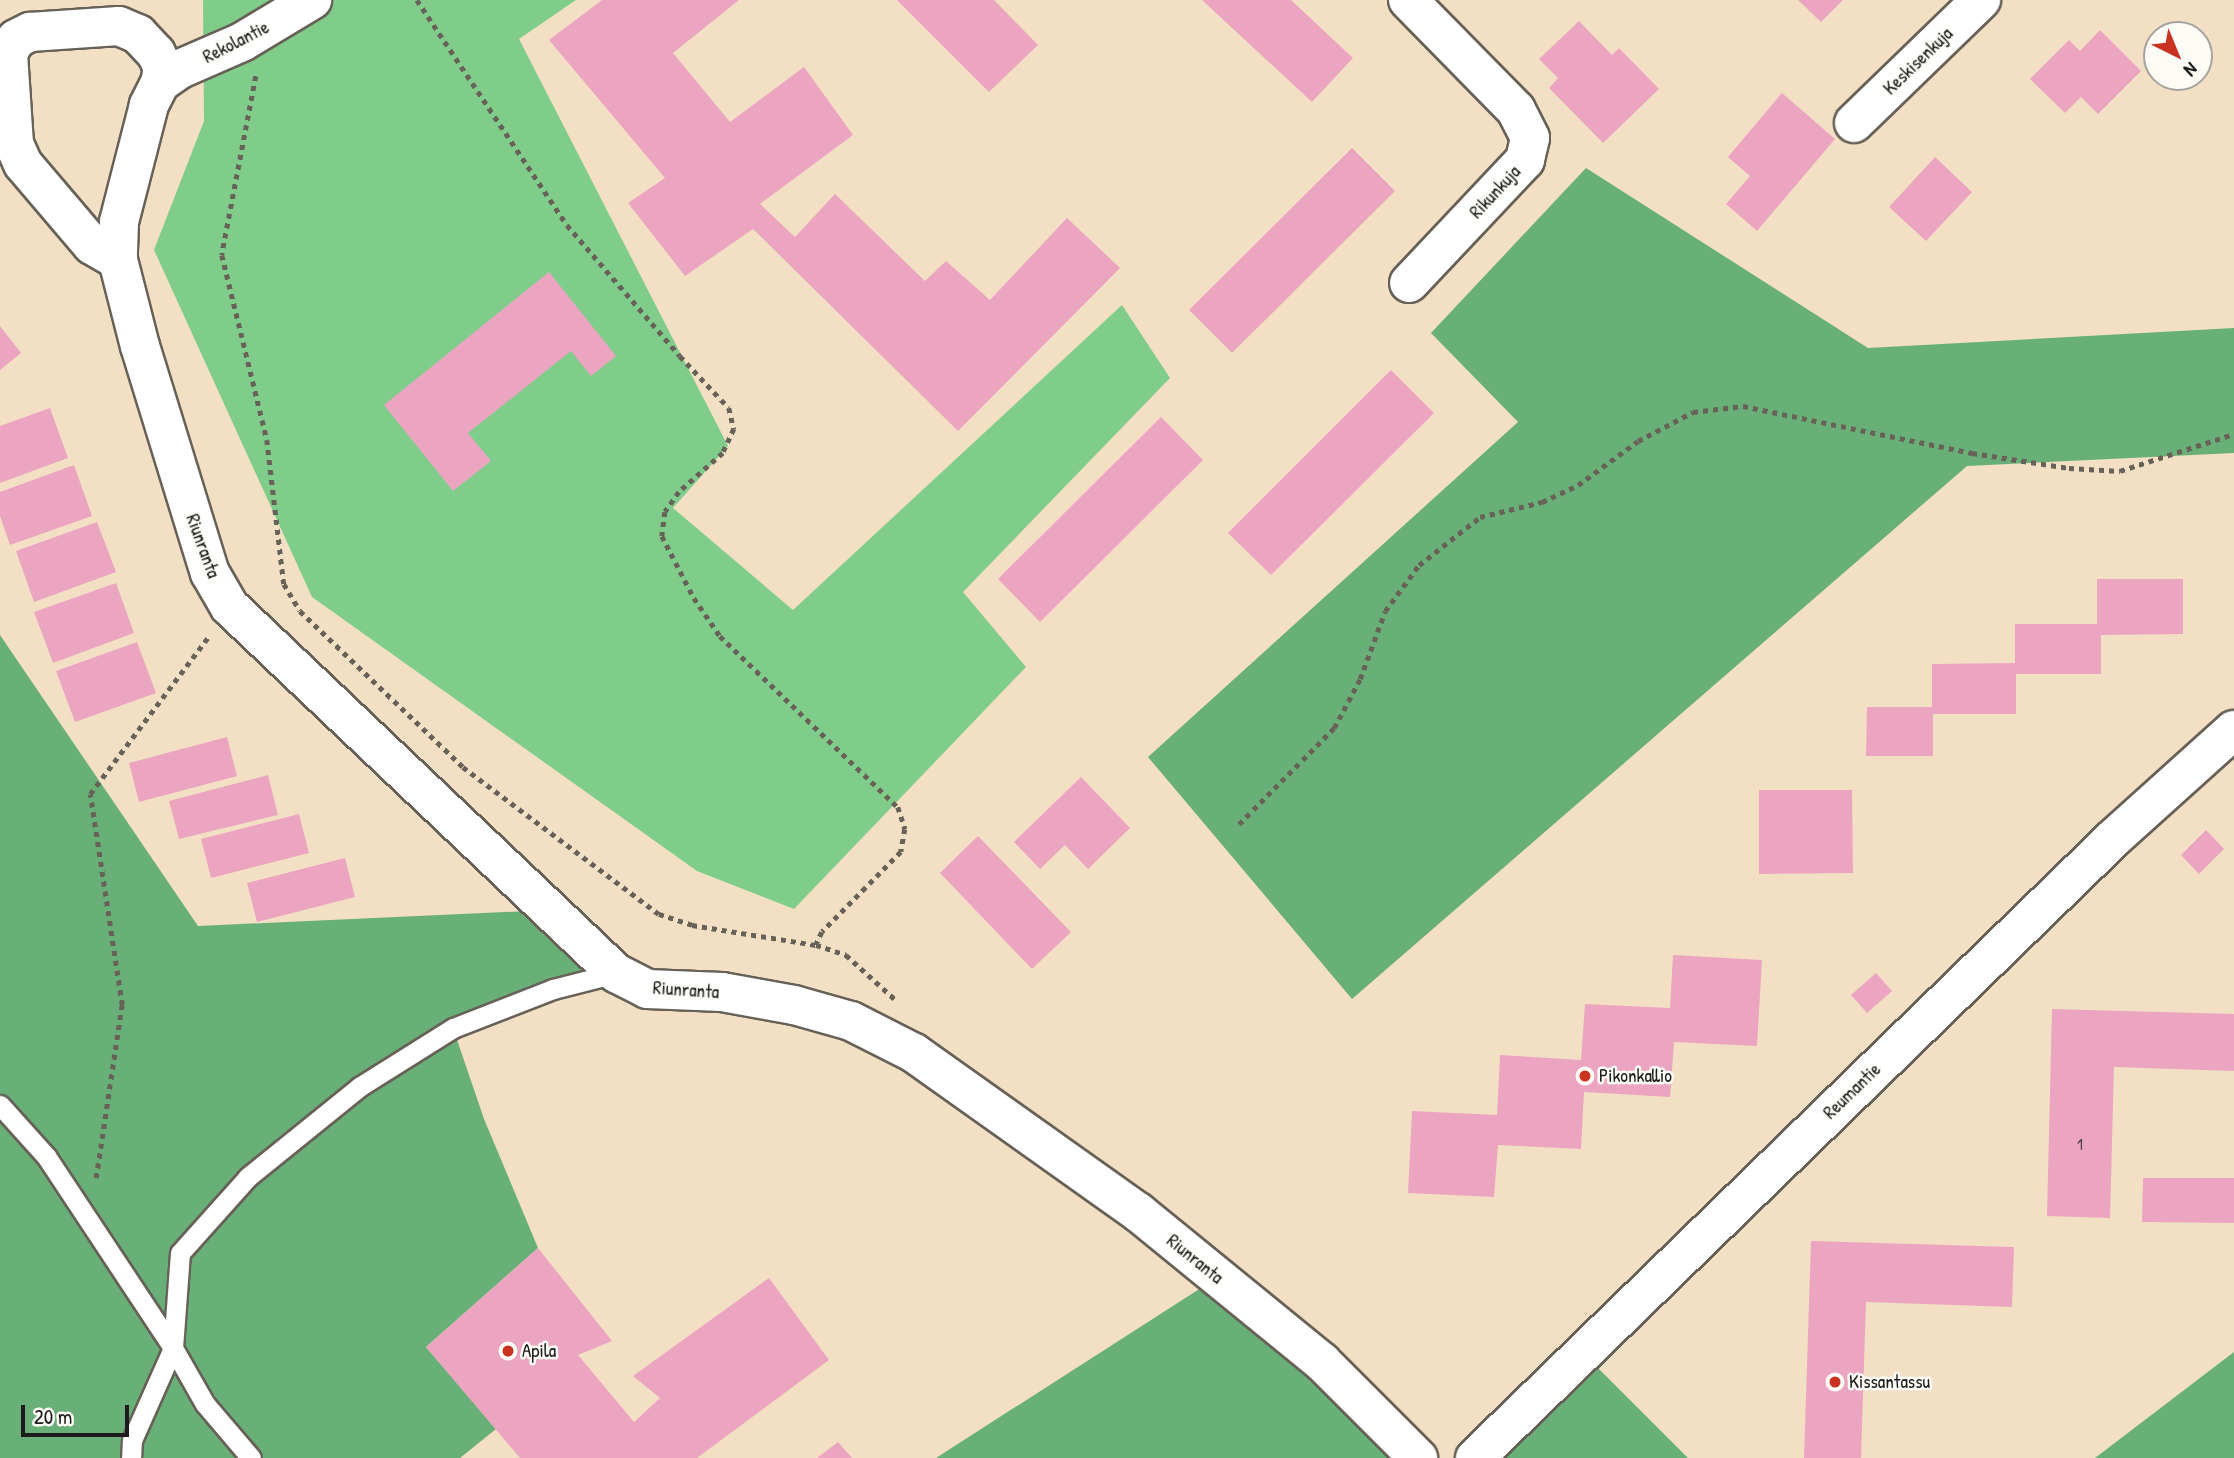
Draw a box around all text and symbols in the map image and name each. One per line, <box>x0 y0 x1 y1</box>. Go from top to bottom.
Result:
street label: Rekolantie <box>199 16 273 68</box>
north arrow <box>2143 21 2213 91</box>
street label: Keskisenkuja <box>1878 22 1958 100</box>
text: N <box>2178 57 2204 83</box>
street label: Rikunkuja <box>1465 161 1525 223</box>
street label: Riunranta <box>181 511 225 581</box>
street label: Riunranta <box>652 976 720 1004</box>
street label: Reumantie <box>1819 1058 1885 1124</box>
place label: Pikonkallio <box>1599 1065 1672 1087</box>
marker: Pikonkallio <box>1577 1068 1593 1084</box>
house number: 1 <box>2077 1134 2083 1154</box>
street label: Riunranta <box>1162 1229 1228 1289</box>
place label: Apila <box>522 1340 556 1362</box>
marker: Apila <box>500 1343 516 1359</box>
place label: Kissantassu <box>1849 1371 1930 1393</box>
marker: Kissantassu <box>1827 1374 1843 1390</box>
scale bar <box>24 1392 133 1436</box>
text: 20 m <box>34 1402 72 1431</box>

